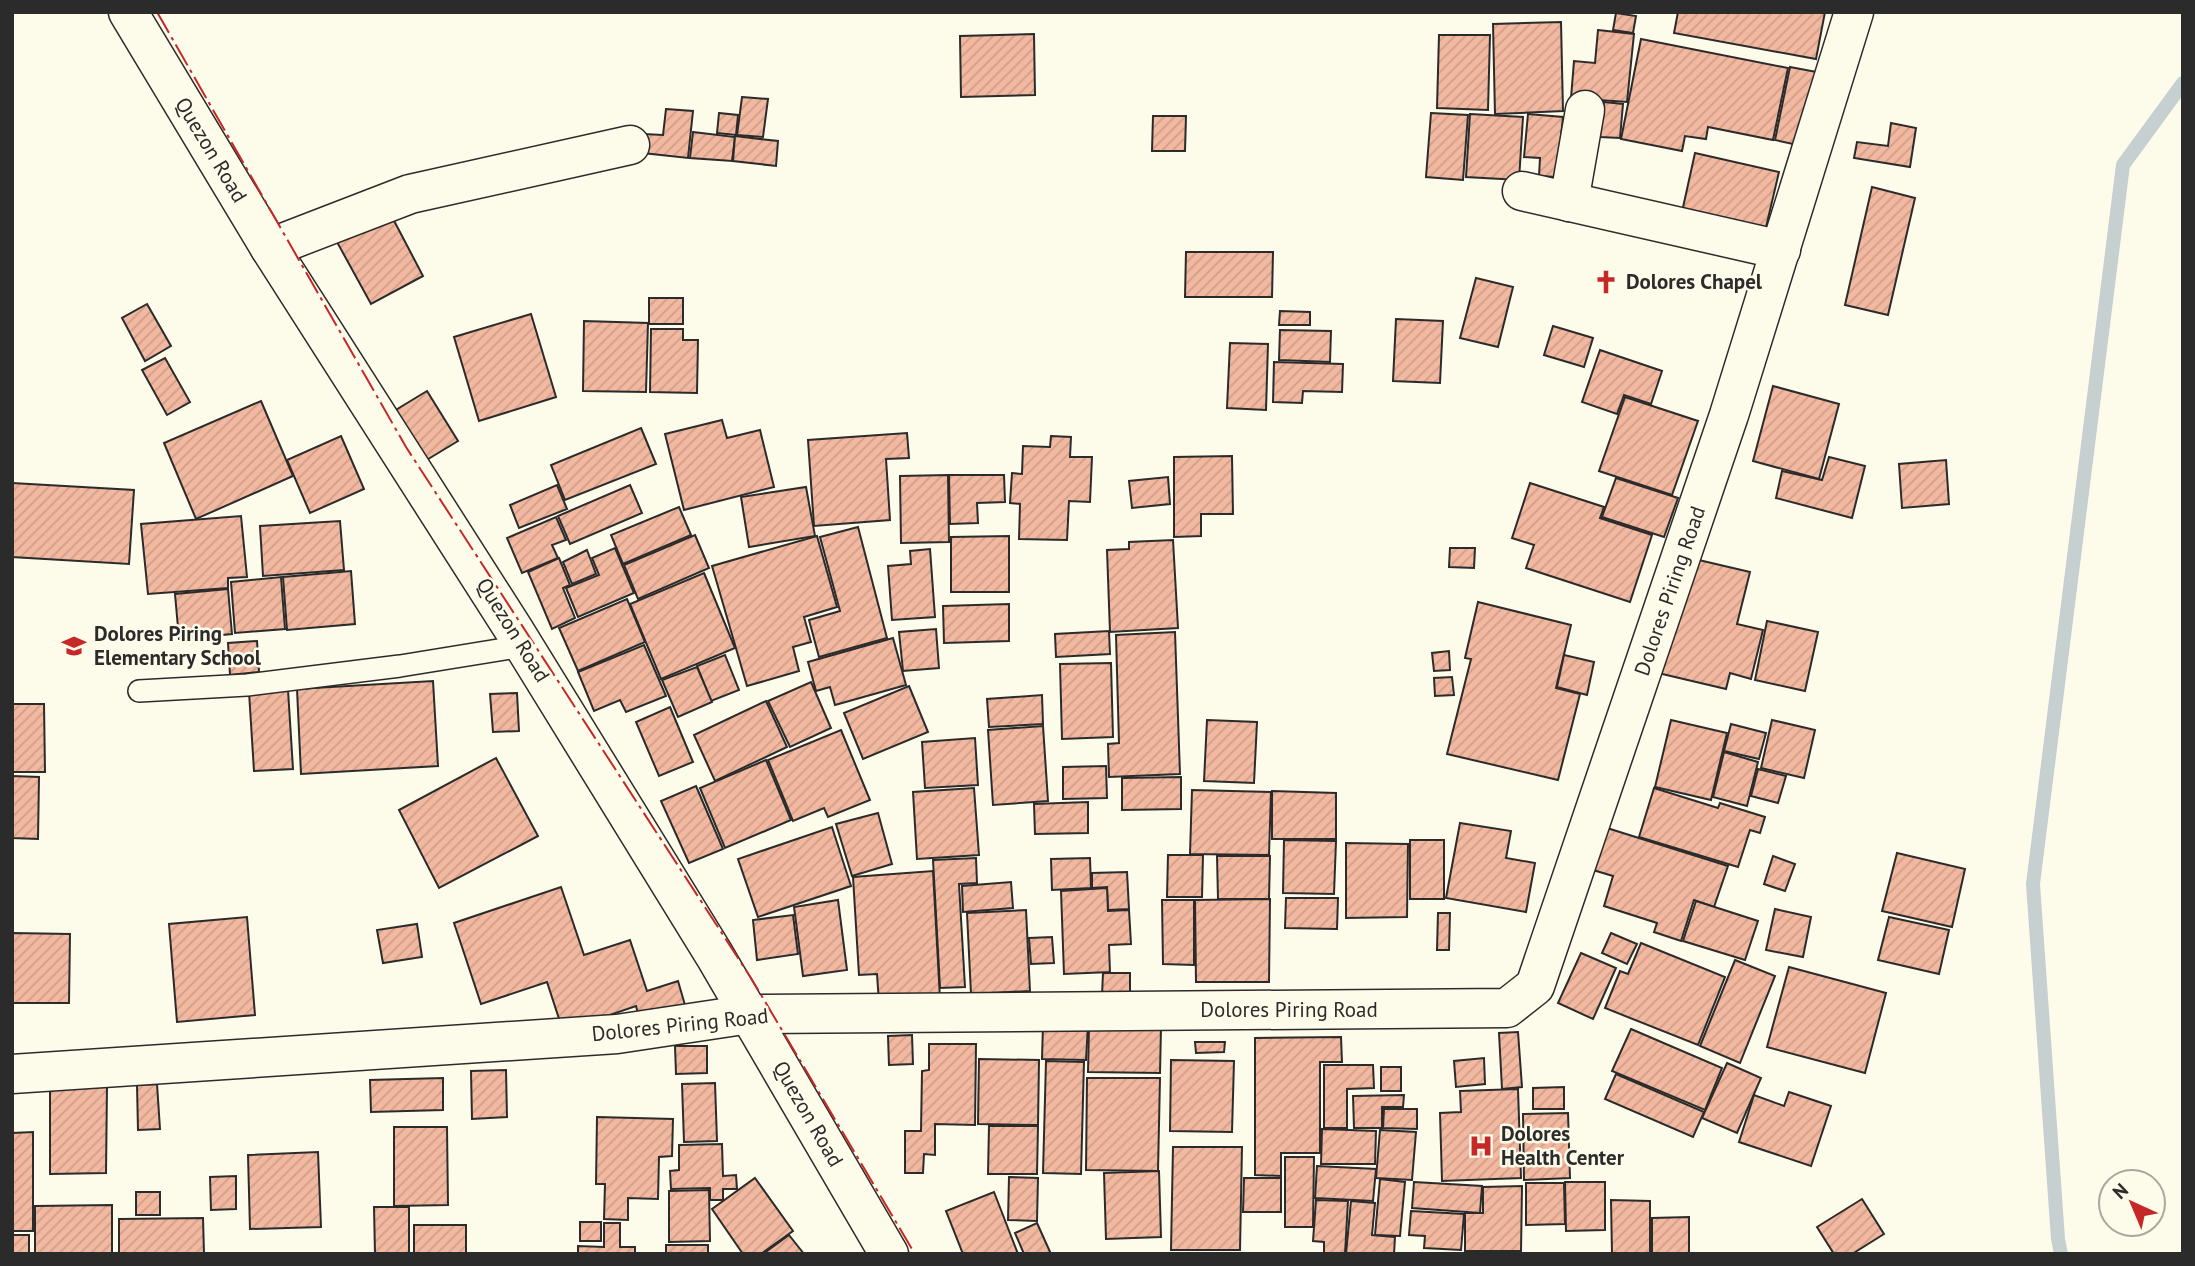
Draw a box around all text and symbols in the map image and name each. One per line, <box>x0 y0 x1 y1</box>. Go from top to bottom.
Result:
street label: Quezon Road <box>169 92 253 207</box>
church icon: Dolores Chapel <box>1592 268 1620 296</box>
place label: Dolores Chapel <box>1626 268 1763 295</box>
street label: Dolores Piring Road <box>1628 502 1711 679</box>
street label: Quezon Road <box>471 573 556 687</box>
place label: Dolores Piring Elementary School <box>94 620 262 671</box>
school or university icon: Dolores Piring Elementary School <box>60 632 88 660</box>
street label: Dolores Piring Road <box>1200 996 1378 1023</box>
street label: Dolores Piring Road <box>590 1002 770 1047</box>
street label: Quezon Road <box>767 1056 850 1172</box>
place label: Dolores Health Center <box>1501 1120 1625 1171</box>
hospital icon: Dolores Health Center <box>1467 1132 1495 1160</box>
north arrow <box>2097 1168 2167 1238</box>
text: N <box>2107 1178 2133 1204</box>

